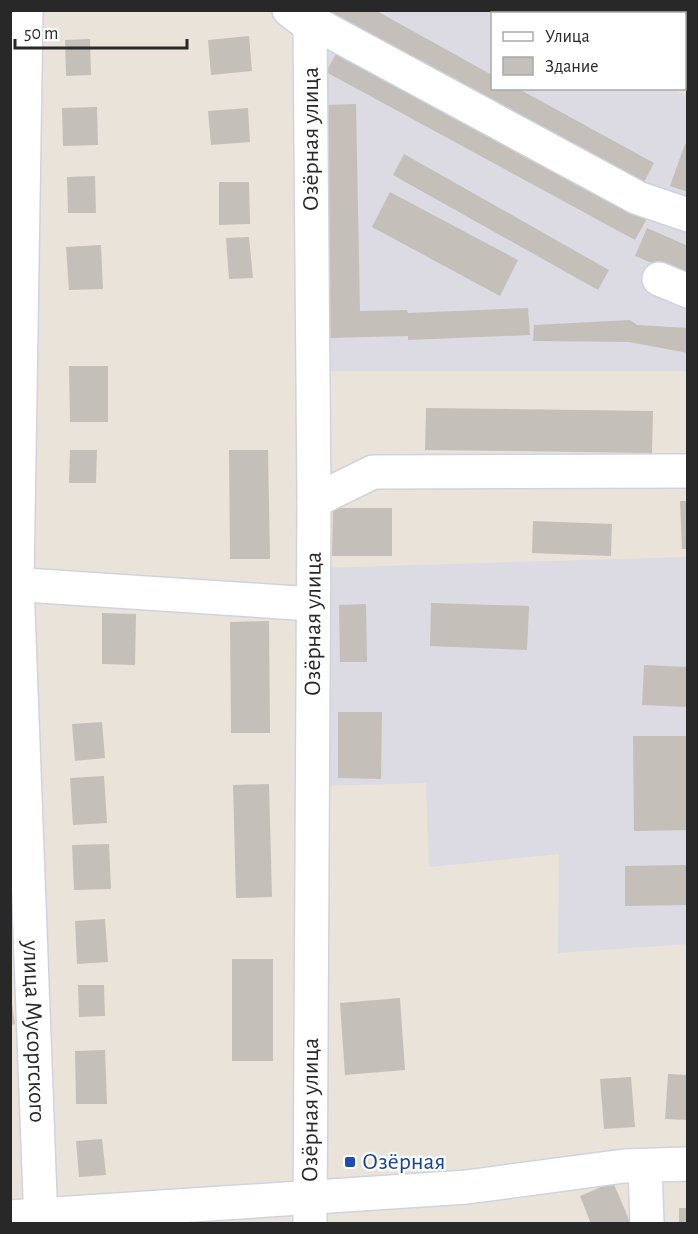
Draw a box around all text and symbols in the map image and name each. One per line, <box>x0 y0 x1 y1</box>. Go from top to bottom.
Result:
scale bar <box>15 12 188 50</box>
legend <box>491 12 686 90</box>
text: 50 m <box>24 25 58 43</box>
text: Улица <box>545 28 590 46</box>
text: Здание <box>545 58 599 76</box>
street label: Озёрная улица <box>299 67 323 211</box>
street label: Озёрная улица <box>301 552 326 696</box>
street label: улица Мусоргского <box>18 939 49 1123</box>
street label: Озёрная улица <box>298 1038 323 1182</box>
place label: Озёрная <box>362 1150 445 1174</box>
marker: Озёрная <box>343 1155 357 1169</box>

